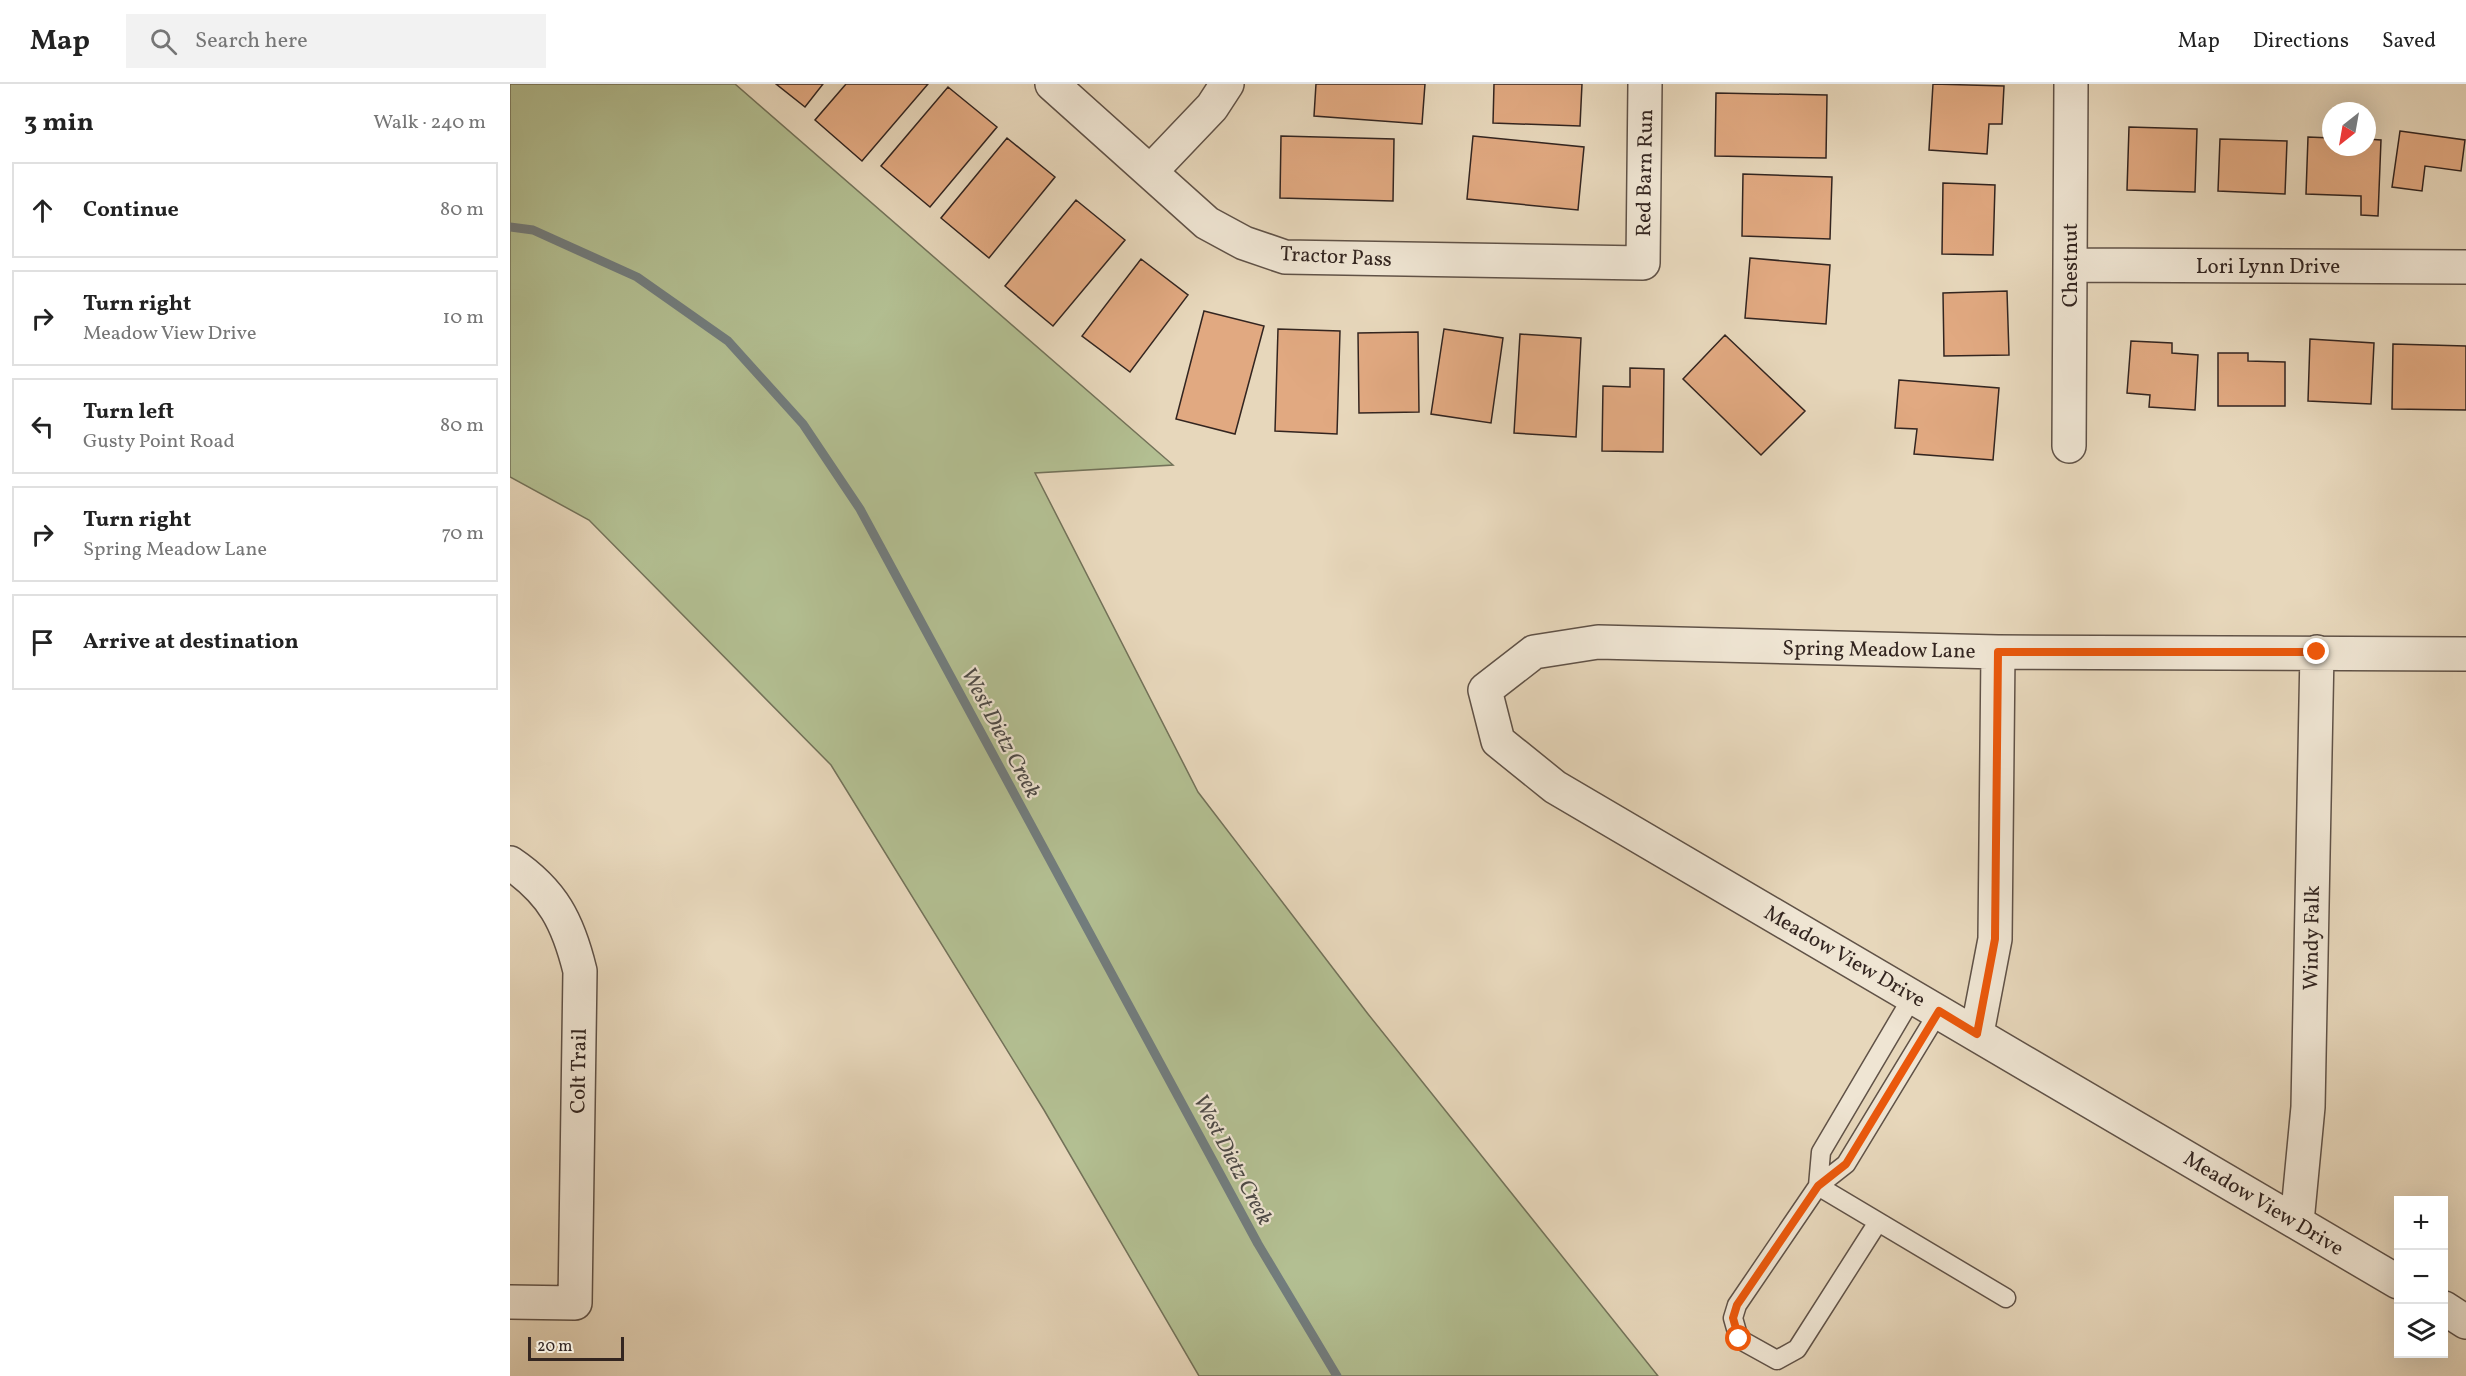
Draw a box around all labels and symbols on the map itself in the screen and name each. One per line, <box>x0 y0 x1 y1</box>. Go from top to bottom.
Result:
north arrow <box>2322 102 2376 156</box>
street label: Red Barn Run <box>1630 109 1661 237</box>
street label: Chestnut <box>2057 223 2086 307</box>
street label: Tractor Pass <box>1279 240 1393 275</box>
street label: Lori Lynn Drive <box>2196 253 2340 282</box>
street label: Spring Meadow Lane <box>1782 634 1976 667</box>
route end <box>2303 638 2329 664</box>
water label: West Dietz Creek <box>952 662 1047 804</box>
street label: Windy Falk <box>2297 885 2328 991</box>
street label: Meadow View Drive <box>1758 899 1930 1015</box>
street label: Colt Trail <box>564 1028 595 1114</box>
water label: West Dietz Creek <box>1184 1089 1279 1231</box>
street label: Meadow View Drive <box>2178 1145 2349 1264</box>
route start <box>1725 1325 1751 1351</box>
scale bar <box>528 1334 624 1362</box>

